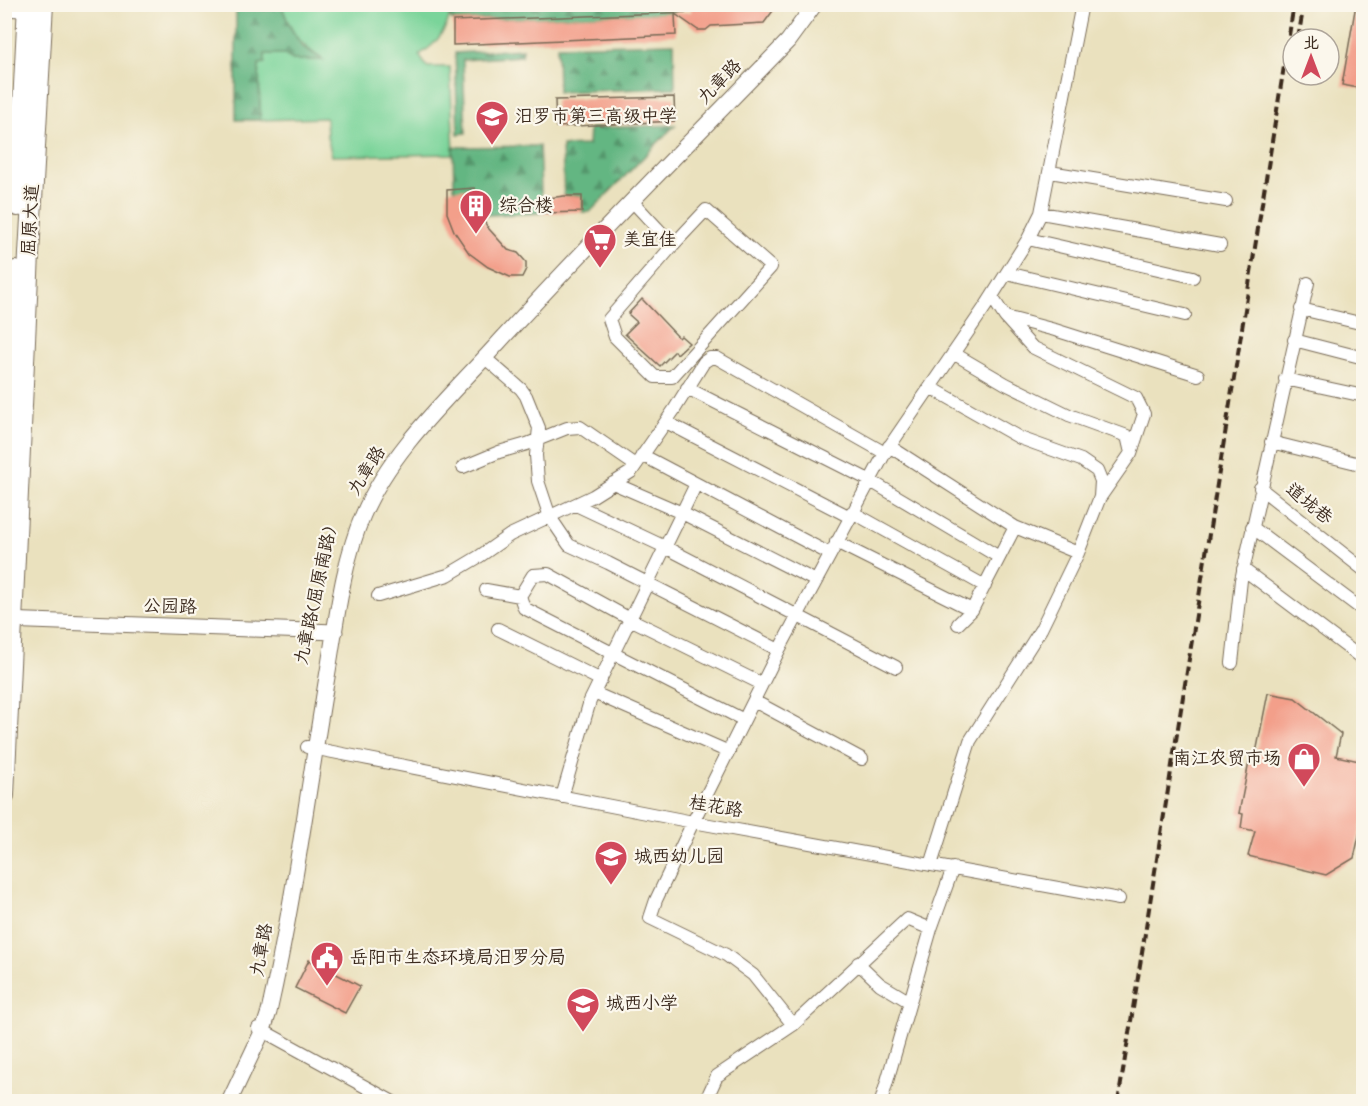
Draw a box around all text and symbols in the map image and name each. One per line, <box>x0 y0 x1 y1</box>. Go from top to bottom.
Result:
north arrow <box>1281 27 1341 87</box>
text: 北 <box>1303 33 1319 54</box>
street label: 九章路 <box>693 54 747 110</box>
school or university icon: 汨罗市第三高级中学 <box>474 99 510 146</box>
place label: 汨罗市第三高级中学 <box>515 105 677 129</box>
street label: 屈原大道 <box>17 183 45 257</box>
building icon: 综合楼 <box>458 188 494 235</box>
place label: 综合楼 <box>499 194 553 218</box>
supermarket icon: 美宜佳 <box>582 222 618 269</box>
place label: 美宜佳 <box>623 228 677 252</box>
street label: 九章路 <box>343 442 391 500</box>
street label: 道垅巷 <box>1280 478 1338 530</box>
street label: 九章路(屈原南路) <box>290 524 342 667</box>
street label: 公园路 <box>143 594 197 620</box>
shop icon: 南江农贸市场 <box>1286 741 1322 788</box>
place label: 南江农贸市场 <box>1173 747 1281 771</box>
street label: 桂花路 <box>687 790 745 824</box>
school or university icon: 城西幼儿园 <box>593 839 629 886</box>
place label: 城西幼儿园 <box>634 845 724 869</box>
street label: 九章路 <box>245 921 279 979</box>
public building icon: 岳阳市生态环境局汨罗分局 <box>309 940 345 987</box>
place label: 岳阳市生态环境局汨罗分局 <box>350 946 566 970</box>
school or university icon: 城西小学 <box>565 986 601 1033</box>
place label: 城西小学 <box>606 992 678 1016</box>

